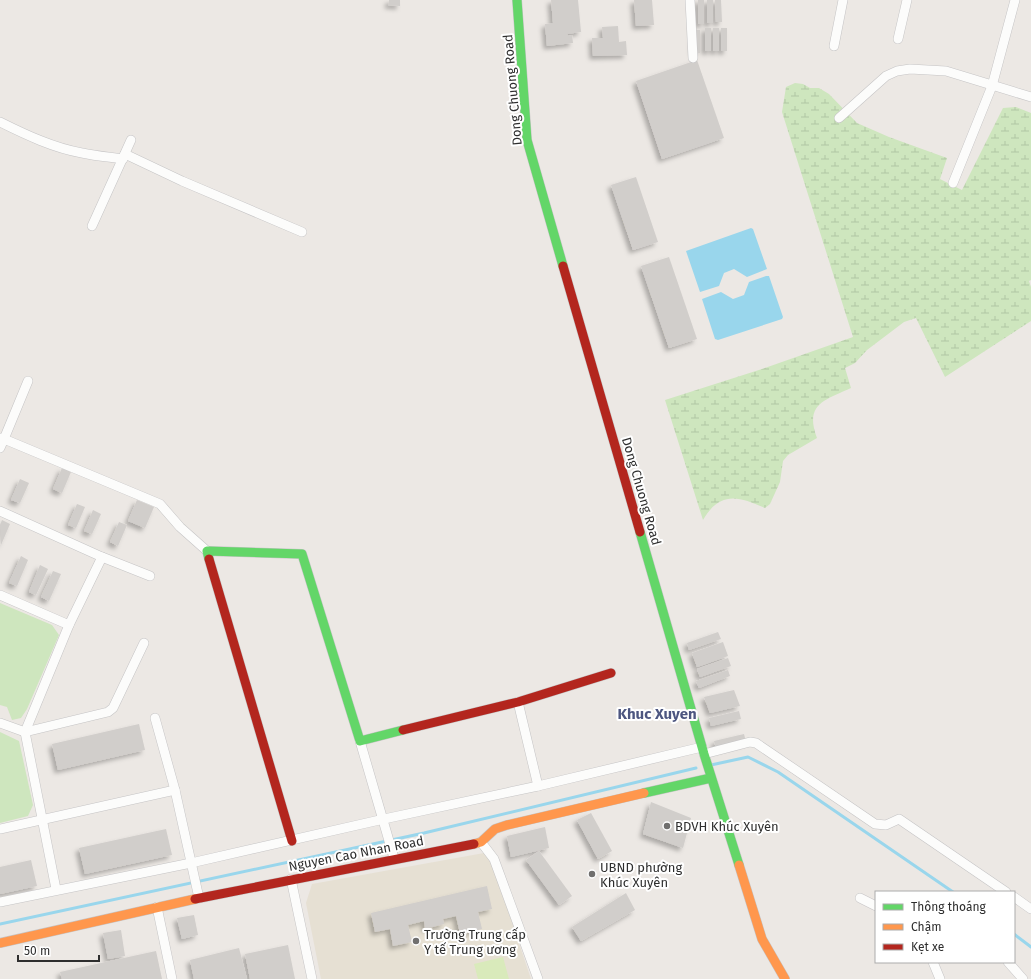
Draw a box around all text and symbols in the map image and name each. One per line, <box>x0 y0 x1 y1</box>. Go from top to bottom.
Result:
street label: Dong Chuong Road <box>500 34 525 146</box>
street label: Dong Chuong Road <box>619 435 664 547</box>
district label: Khuc Xuyen <box>617 705 697 723</box>
place label: BDVH Khúc Xuyên <box>675 819 779 834</box>
marker: BDVH Khúc Xuyên <box>662 821 672 831</box>
street label: Nguyen Cao Nhan Road <box>287 833 425 874</box>
place label: UBND phường Khúc Xuyên <box>600 860 682 890</box>
marker: UBND phường Khúc Xuyên <box>587 869 597 879</box>
legend <box>875 891 1015 963</box>
text: Thông thoáng <box>911 900 987 914</box>
text: Chậm <box>911 920 941 934</box>
place label: Trường Trung cấp Y tế Trung ương <box>424 927 526 957</box>
marker: Trường Trung cấp Y tế Trung ương <box>411 936 421 946</box>
scale bar <box>18 937 99 963</box>
text: Kẹt xe <box>911 940 944 954</box>
text: 50 m <box>24 944 50 958</box>

